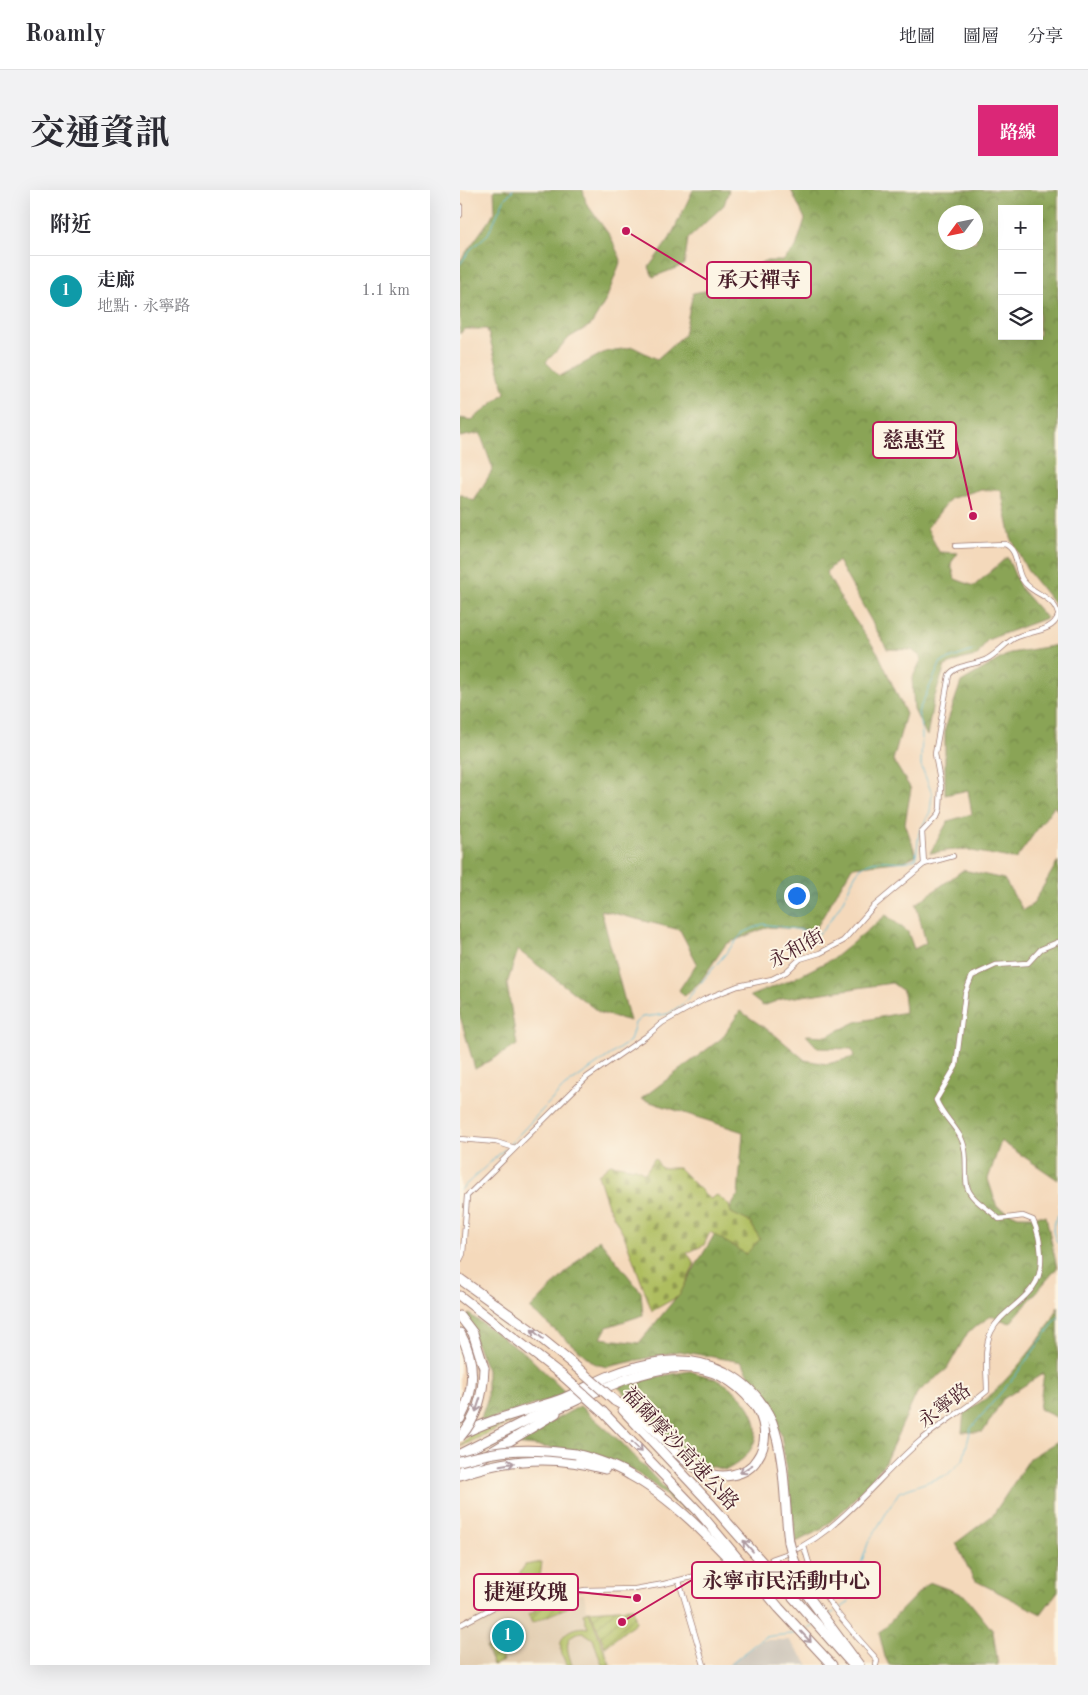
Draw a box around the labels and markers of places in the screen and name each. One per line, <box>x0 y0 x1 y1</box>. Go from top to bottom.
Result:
callout: 承天禪寺 <box>707 262 811 298</box>
callout: 慈惠堂 <box>873 422 956 458</box>
callout: 永寧市民活動中心 <box>692 1562 880 1598</box>
callout: 捷運玫瑰 <box>474 1574 578 1610</box>
pin: 1 <box>492 1617 524 1655</box>

